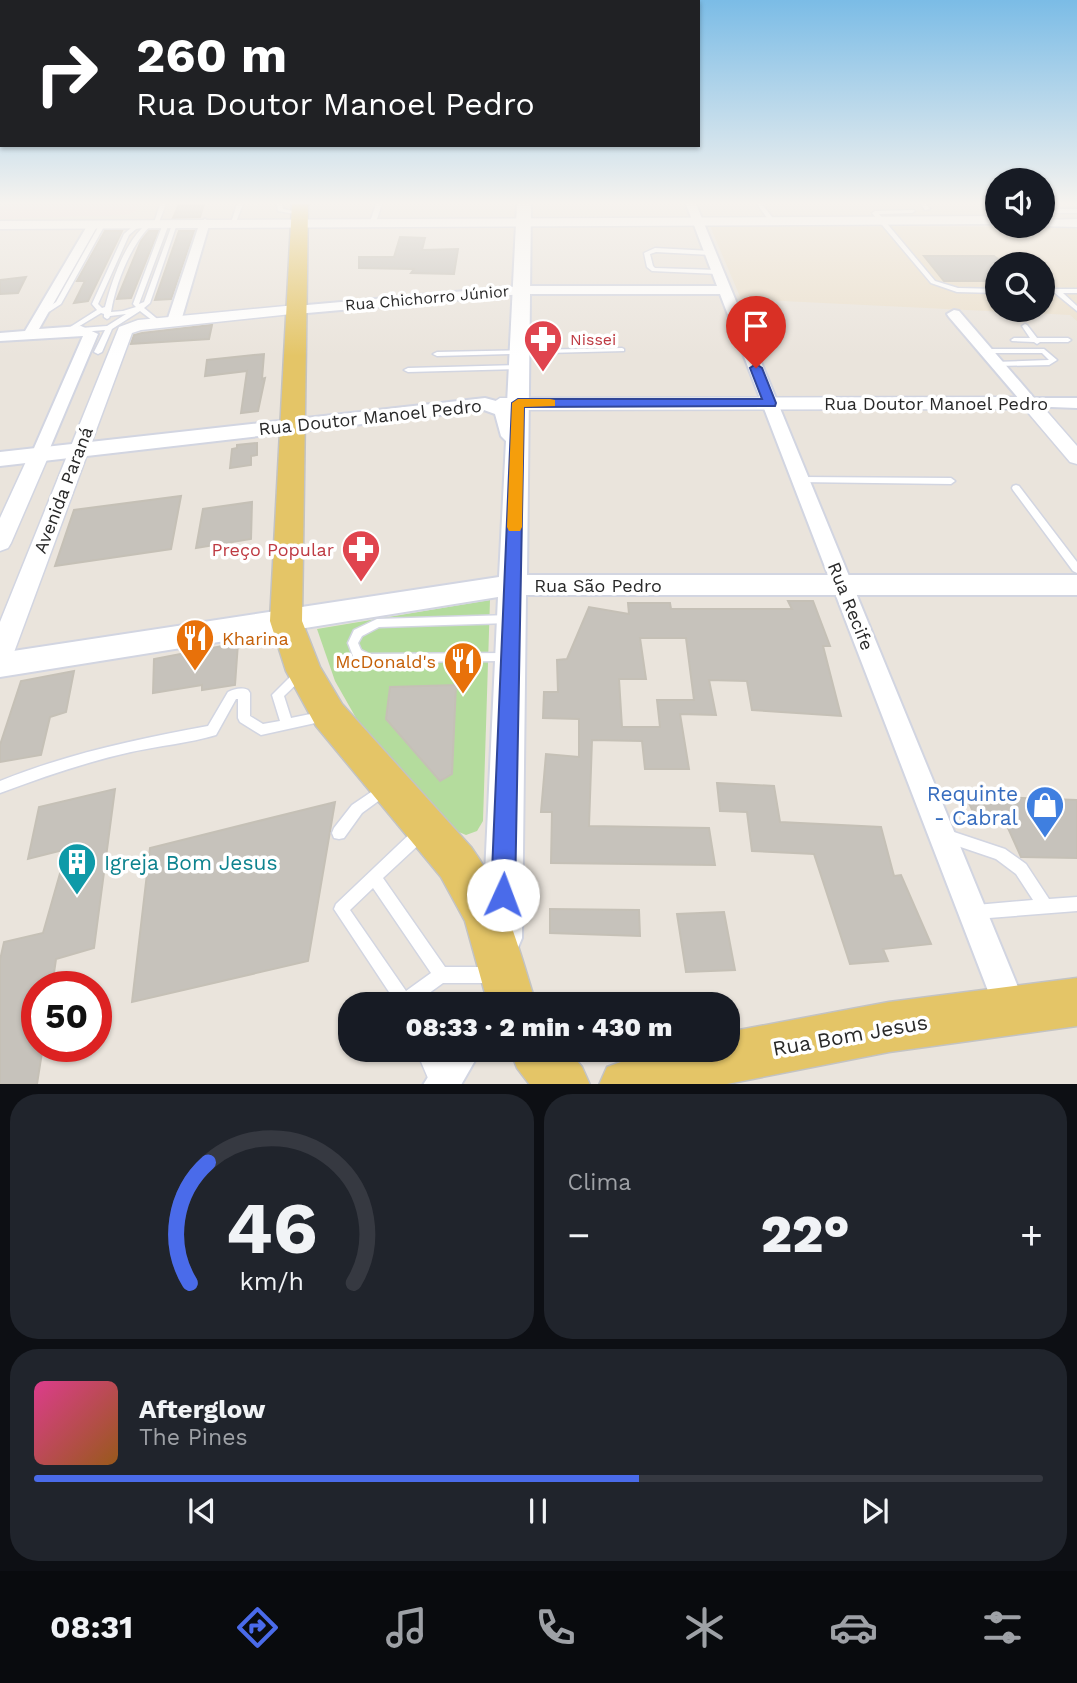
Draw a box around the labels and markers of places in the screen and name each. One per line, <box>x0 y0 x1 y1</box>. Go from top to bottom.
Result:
pin <box>726 296 786 368</box>
pharmacy icon: Nissei <box>522 318 564 373</box>
place label: Nissei <box>570 330 616 349</box>
pharmacy icon: Preço Popular <box>340 528 382 583</box>
place label: Preço Popular <box>212 539 334 560</box>
restaurant icon: Kharina <box>174 617 216 672</box>
place label: Kharina <box>222 628 289 649</box>
restaurant icon: McDonald's <box>442 640 484 695</box>
place label: McDonald's <box>335 651 436 672</box>
place label: Requinte - Cabral <box>927 781 1019 830</box>
shop icon: Requinte - Cabral <box>1024 784 1066 839</box>
building icon: Igreja Bom Jesus <box>56 841 98 896</box>
place label: Igreja Bom Jesus <box>104 850 278 875</box>

